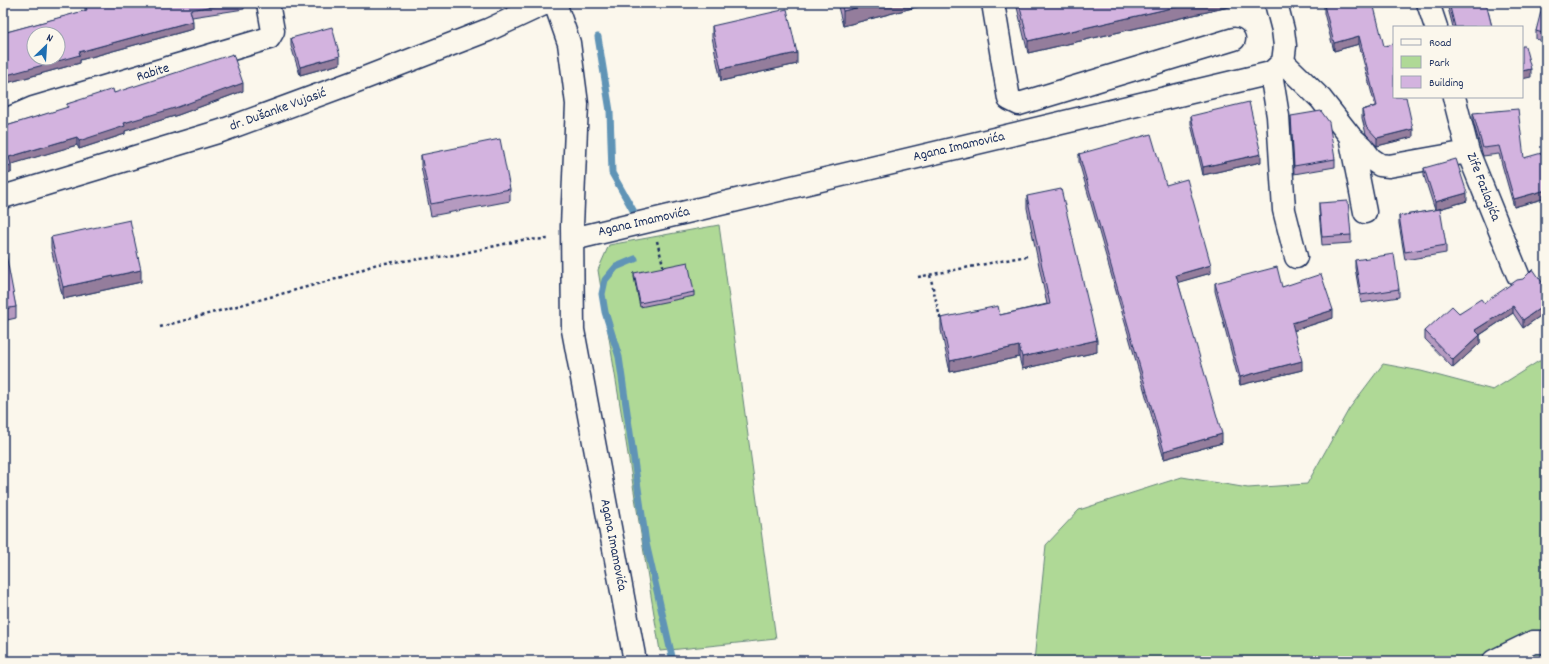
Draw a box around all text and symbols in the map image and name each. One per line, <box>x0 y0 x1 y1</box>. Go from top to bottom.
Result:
north arrow <box>26 26 66 66</box>
legend <box>1393 26 1523 98</box>
text: N <box>44 30 56 47</box>
text: Road <box>1429 35 1451 52</box>
text: Park <box>1429 55 1450 72</box>
street label: Rabite <box>134 59 172 87</box>
text: Building <box>1429 75 1464 92</box>
street label: dr. Dušanke Vujasić <box>227 83 330 137</box>
street label: Agana Imamovića <box>911 127 1007 167</box>
street label: Zife Fazlagića <box>1461 150 1505 225</box>
street label: Agana Imamovića <box>596 202 692 242</box>
street label: Agana Imamovića <box>594 497 632 593</box>

